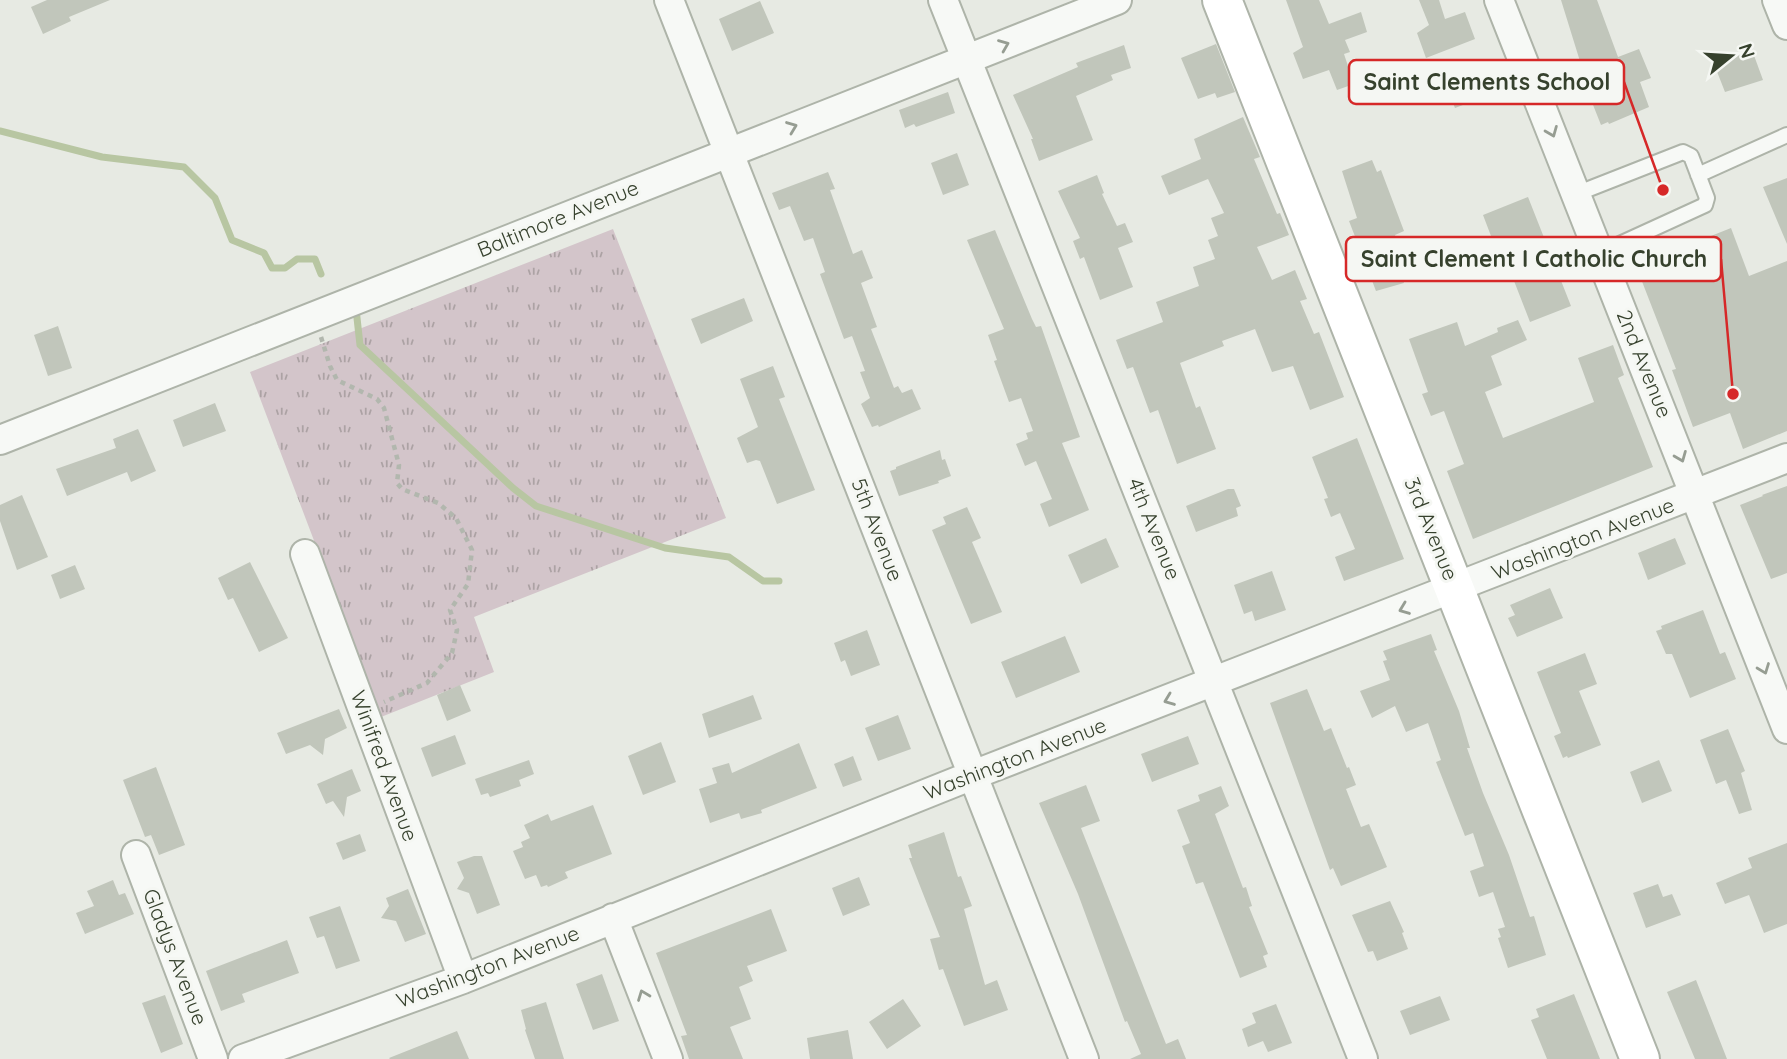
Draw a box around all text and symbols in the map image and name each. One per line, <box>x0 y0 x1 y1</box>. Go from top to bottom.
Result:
north arrow <box>1696 21 1766 91</box>
one-way arrow <box>998 39 1010 53</box>
text: N <box>1734 40 1761 61</box>
callout: Saint Clements School <box>1349 60 1624 104</box>
text: Saint Clements School <box>1363 67 1611 96</box>
one-way arrow <box>786 121 798 135</box>
one-way arrow <box>1543 125 1557 137</box>
street label: Baltimore Avenue <box>473 174 642 262</box>
callout: Saint Clement I Catholic Church <box>1346 237 1721 281</box>
text: Saint Clement I Catholic Church <box>1361 244 1707 273</box>
street label: 2nd Avenue <box>1612 306 1678 421</box>
one-way arrow <box>1672 450 1686 462</box>
street label: 3rd Avenue <box>1399 473 1464 584</box>
street label: 4th Avenue <box>1123 474 1187 583</box>
street label: 5th Avenue <box>846 475 909 585</box>
street label: Washington Avenue <box>1488 491 1678 585</box>
one-way arrow <box>1399 600 1411 614</box>
one-way arrow <box>1755 662 1769 674</box>
street label: Winifred Avenue <box>346 687 424 845</box>
one-way arrow <box>1164 691 1176 705</box>
street label: Washington Avenue <box>920 711 1110 805</box>
street label: Gladys Avenue <box>138 885 214 1029</box>
street label: Washington Avenue <box>393 919 583 1013</box>
one-way arrow <box>637 990 651 1002</box>

